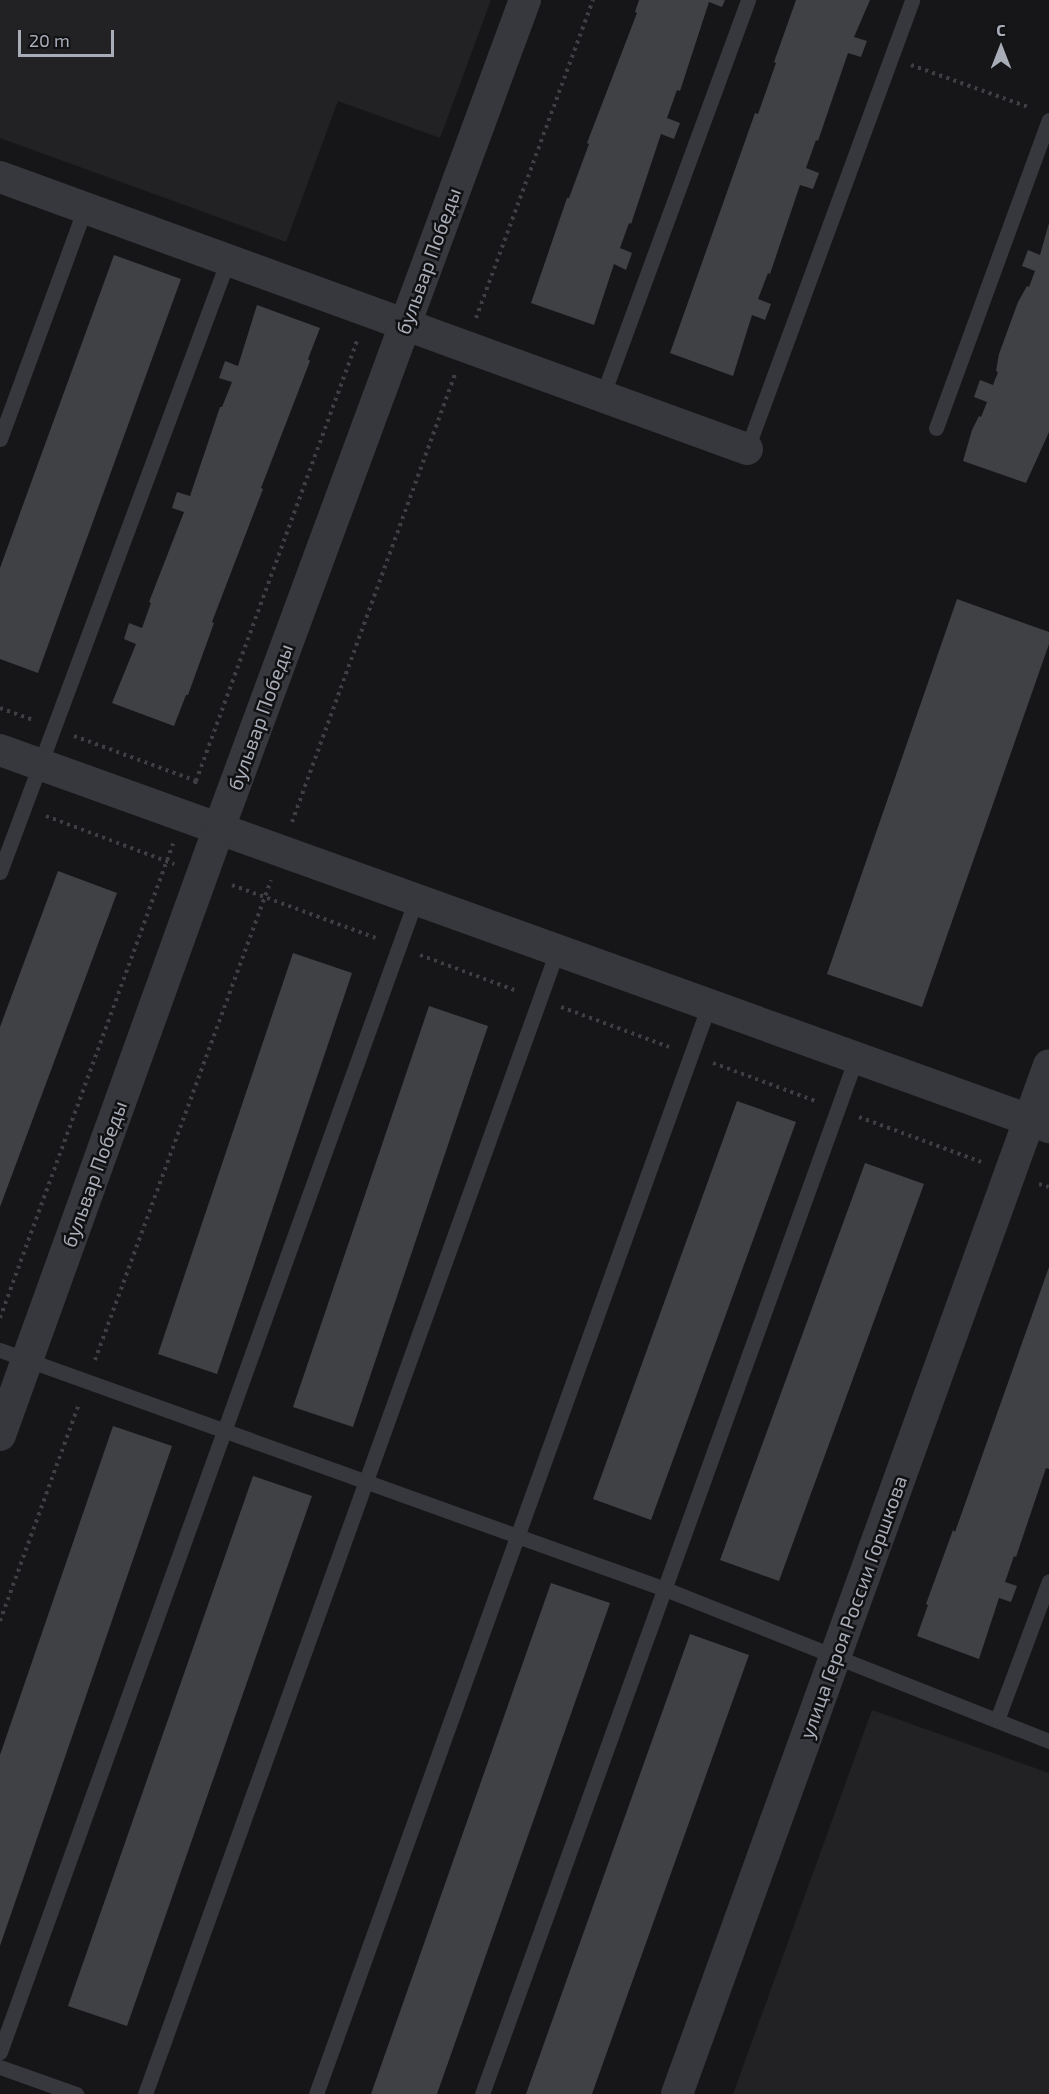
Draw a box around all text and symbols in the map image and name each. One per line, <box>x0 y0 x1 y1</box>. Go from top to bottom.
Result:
scale bar <box>21 18 117 56</box>
north arrow <box>971 18 1031 78</box>
text: С <box>996 20 1006 39</box>
text: 20 m <box>29 29 70 51</box>
street label: бульвар Победы <box>390 184 466 338</box>
street label: бульвар Победы <box>222 640 298 794</box>
street label: бульвар Победы <box>56 1097 132 1251</box>
street label: улица Героя России Горшкова <box>794 1472 912 1742</box>

